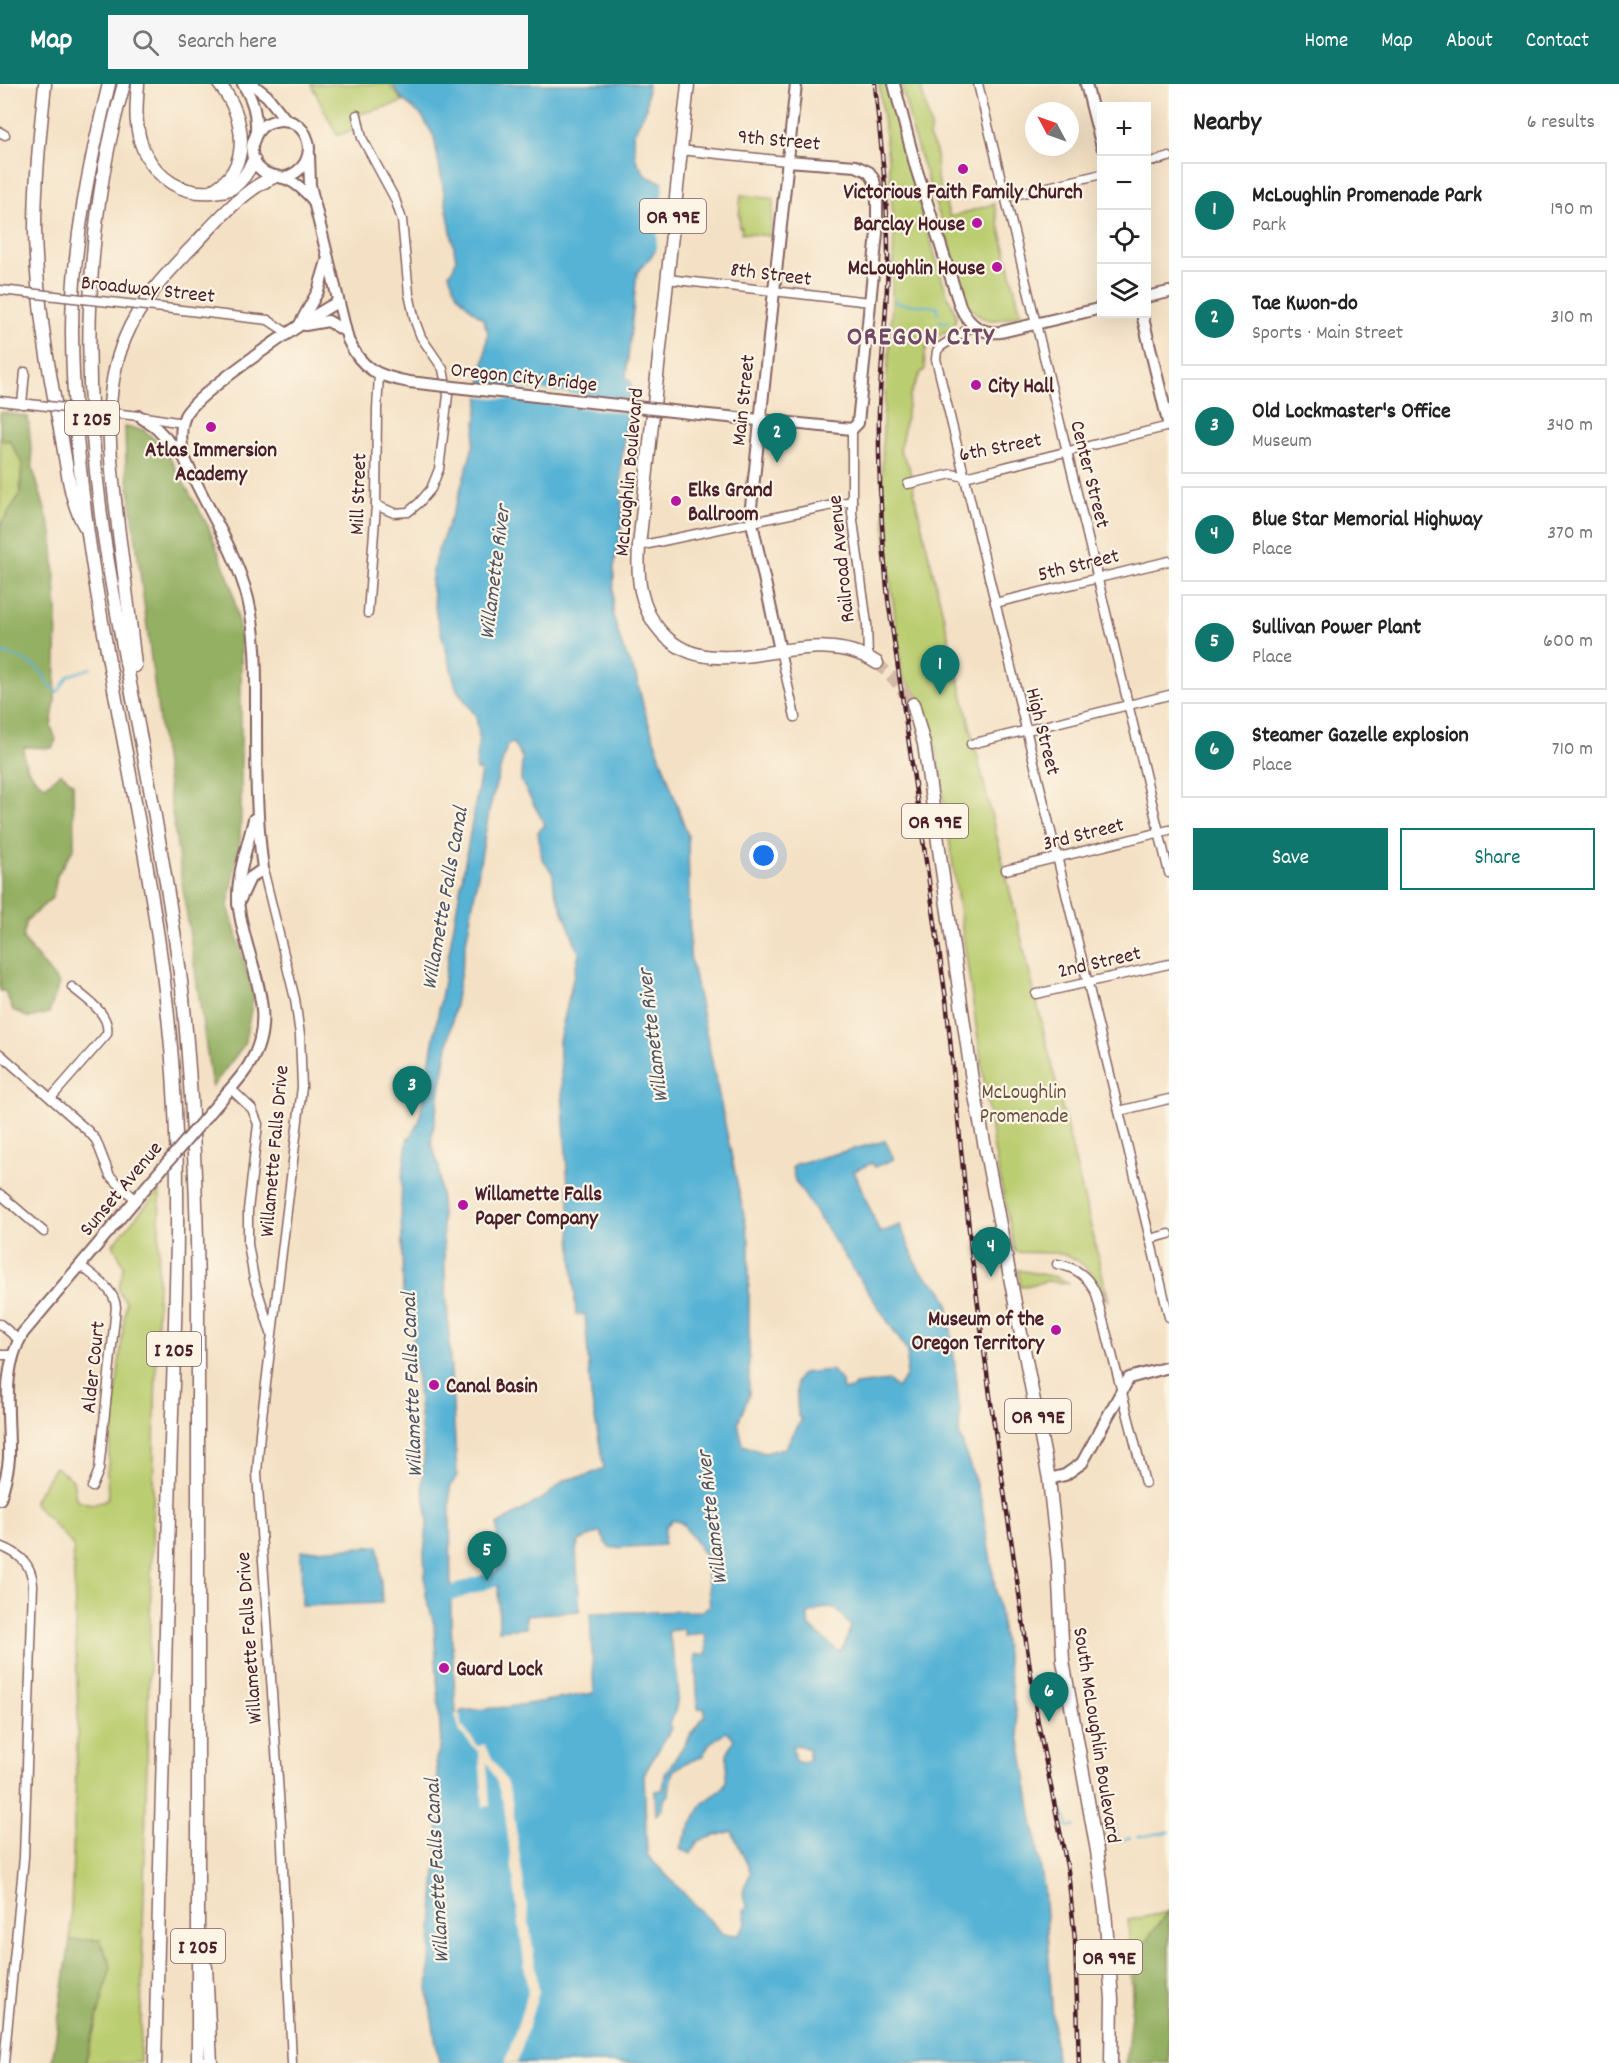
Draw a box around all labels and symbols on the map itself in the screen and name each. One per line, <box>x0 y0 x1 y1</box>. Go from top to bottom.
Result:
north arrow <box>1025 102 1079 156</box>
street label: 9th Street <box>736 123 822 161</box>
marker: Victorious Faith Family Church <box>956 162 970 176</box>
place label: Victorious Faith Family Church <box>843 179 1083 209</box>
road number: OR 99E <box>640 199 706 233</box>
place label: Barclay House <box>854 211 965 241</box>
marker: Barclay House <box>970 216 984 230</box>
place label: McLoughlin House <box>848 255 985 285</box>
street label: 8th Street <box>728 256 813 296</box>
marker: McLoughlin House <box>990 260 1004 274</box>
street label: Broadway Street <box>79 269 216 313</box>
district label: OREGON CITY <box>847 319 995 358</box>
street label: Main Street <box>725 353 765 447</box>
street label: Oregon City Bridge <box>449 356 598 402</box>
place label: City Hall <box>988 373 1055 403</box>
marker: City Hall <box>969 378 983 392</box>
street label: McLoughlin Boulevard <box>609 387 653 558</box>
road number: I 205 <box>65 401 119 435</box>
pin: 2 <box>758 414 796 463</box>
street label: Center Street <box>1060 418 1116 532</box>
marker: Atlas Immersion Academy <box>204 420 218 434</box>
street label: 6th Street <box>957 426 1045 472</box>
place label: Atlas Immersion Academy <box>145 437 277 491</box>
street label: Mill Street <box>344 452 376 536</box>
place label: Elks Grand Ballroom <box>688 477 773 531</box>
street label: Railroad Avenue <box>821 493 865 624</box>
marker: Elks Grand Ballroom <box>669 494 683 508</box>
water label: Willamette River <box>473 501 520 641</box>
street label: 5th Street <box>1035 542 1123 591</box>
pin: 1 <box>920 646 960 695</box>
street label: High Street <box>1016 685 1066 779</box>
water label: Willamette Falls Canal <box>415 803 478 992</box>
road number: OR 99E <box>902 804 968 838</box>
street label: 3rd Street <box>1040 811 1128 860</box>
your location <box>749 841 778 870</box>
street label: 2nd Street <box>1055 940 1144 988</box>
water label: Willamette River <box>631 964 678 1104</box>
street label: Willamette Falls Drive <box>254 1064 298 1238</box>
pin: 3 <box>392 1066 432 1116</box>
park label: McLoughlin Promenade <box>980 1079 1068 1133</box>
street label: Sunset Avenue <box>73 1136 171 1244</box>
place label: Willamette Falls Paper Company <box>475 1181 602 1235</box>
marker: Willamette Falls Paper Company <box>456 1198 470 1212</box>
pin: 4 <box>972 1228 1010 1277</box>
water label: Willamette Falls Canal <box>395 1290 432 1478</box>
place label: Museum of the Oregon Territory <box>911 1306 1045 1360</box>
street label: Alder Court <box>75 1320 115 1415</box>
marker: Museum of the Oregon Territory <box>1049 1323 1063 1337</box>
road number: I 205 <box>147 1332 201 1366</box>
place label: Canal Basin <box>446 1373 538 1403</box>
marker: Canal Basin <box>427 1378 441 1392</box>
road number: OR 99E <box>1005 1399 1071 1433</box>
water label: Willamette River <box>690 1446 737 1586</box>
pin: 5 <box>468 1532 506 1581</box>
street label: Willamette Falls Drive <box>230 1551 272 1725</box>
street label: South McLoughlin Boulevard <box>1063 1625 1127 1846</box>
place label: Guard Lock <box>456 1656 543 1686</box>
marker: Guard Lock <box>437 1661 451 1675</box>
pin: 6 <box>1030 1672 1068 1722</box>
water label: Willamette Falls Canal <box>418 1776 459 1964</box>
road number: I 205 <box>171 1929 225 1963</box>
road number: OR 99E <box>1076 1940 1142 1974</box>

